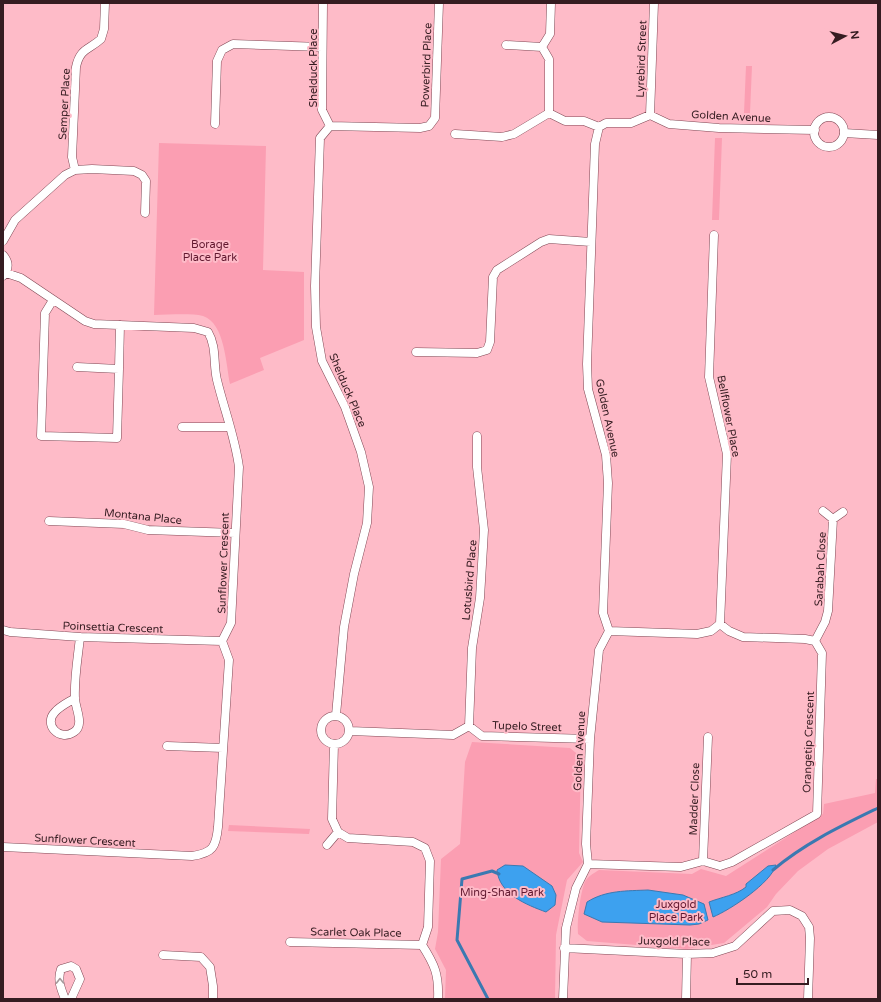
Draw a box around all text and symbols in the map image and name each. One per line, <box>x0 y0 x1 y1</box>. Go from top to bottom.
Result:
north arrow <box>825 16 865 56</box>
street label: Lyrebird Street <box>634 20 649 98</box>
street label: Powerbird Place <box>419 22 434 108</box>
street label: Shelduck Place <box>307 28 320 108</box>
text: N <box>847 30 861 40</box>
street label: Semper Place <box>56 68 73 140</box>
street label: Golden Avenue <box>691 108 771 125</box>
park label: Borage Place Park <box>183 238 237 264</box>
street label: Shelduck Place <box>326 351 369 429</box>
street label: Bellflower Place <box>714 374 743 458</box>
street label: Golden Avenue <box>593 378 622 459</box>
street label: Montana Place <box>103 506 182 527</box>
street label: Sunflower Crescent <box>215 512 232 614</box>
street label: Sarabah Close <box>812 531 829 607</box>
street label: Lotusbird Place <box>459 539 480 621</box>
street label: Poinsettia Crescent <box>62 619 164 636</box>
street label: Orangetip Crescent <box>800 691 817 793</box>
street label: Golden Avenue <box>571 711 588 791</box>
street label: Tupelo Street <box>492 719 562 734</box>
street label: Madder Close <box>687 763 702 836</box>
street label: Sunflower Crescent <box>34 831 136 850</box>
park label: Ming-Shan Park <box>460 886 544 899</box>
park label: Juxgold Place Park <box>649 898 703 924</box>
street label: Scarlet Oak Place <box>310 925 402 940</box>
street label: Juxgold Place <box>638 934 710 949</box>
scale bar <box>737 960 808 986</box>
text: 50 m <box>743 967 772 981</box>
one-way arrow <box>55 978 64 984</box>

